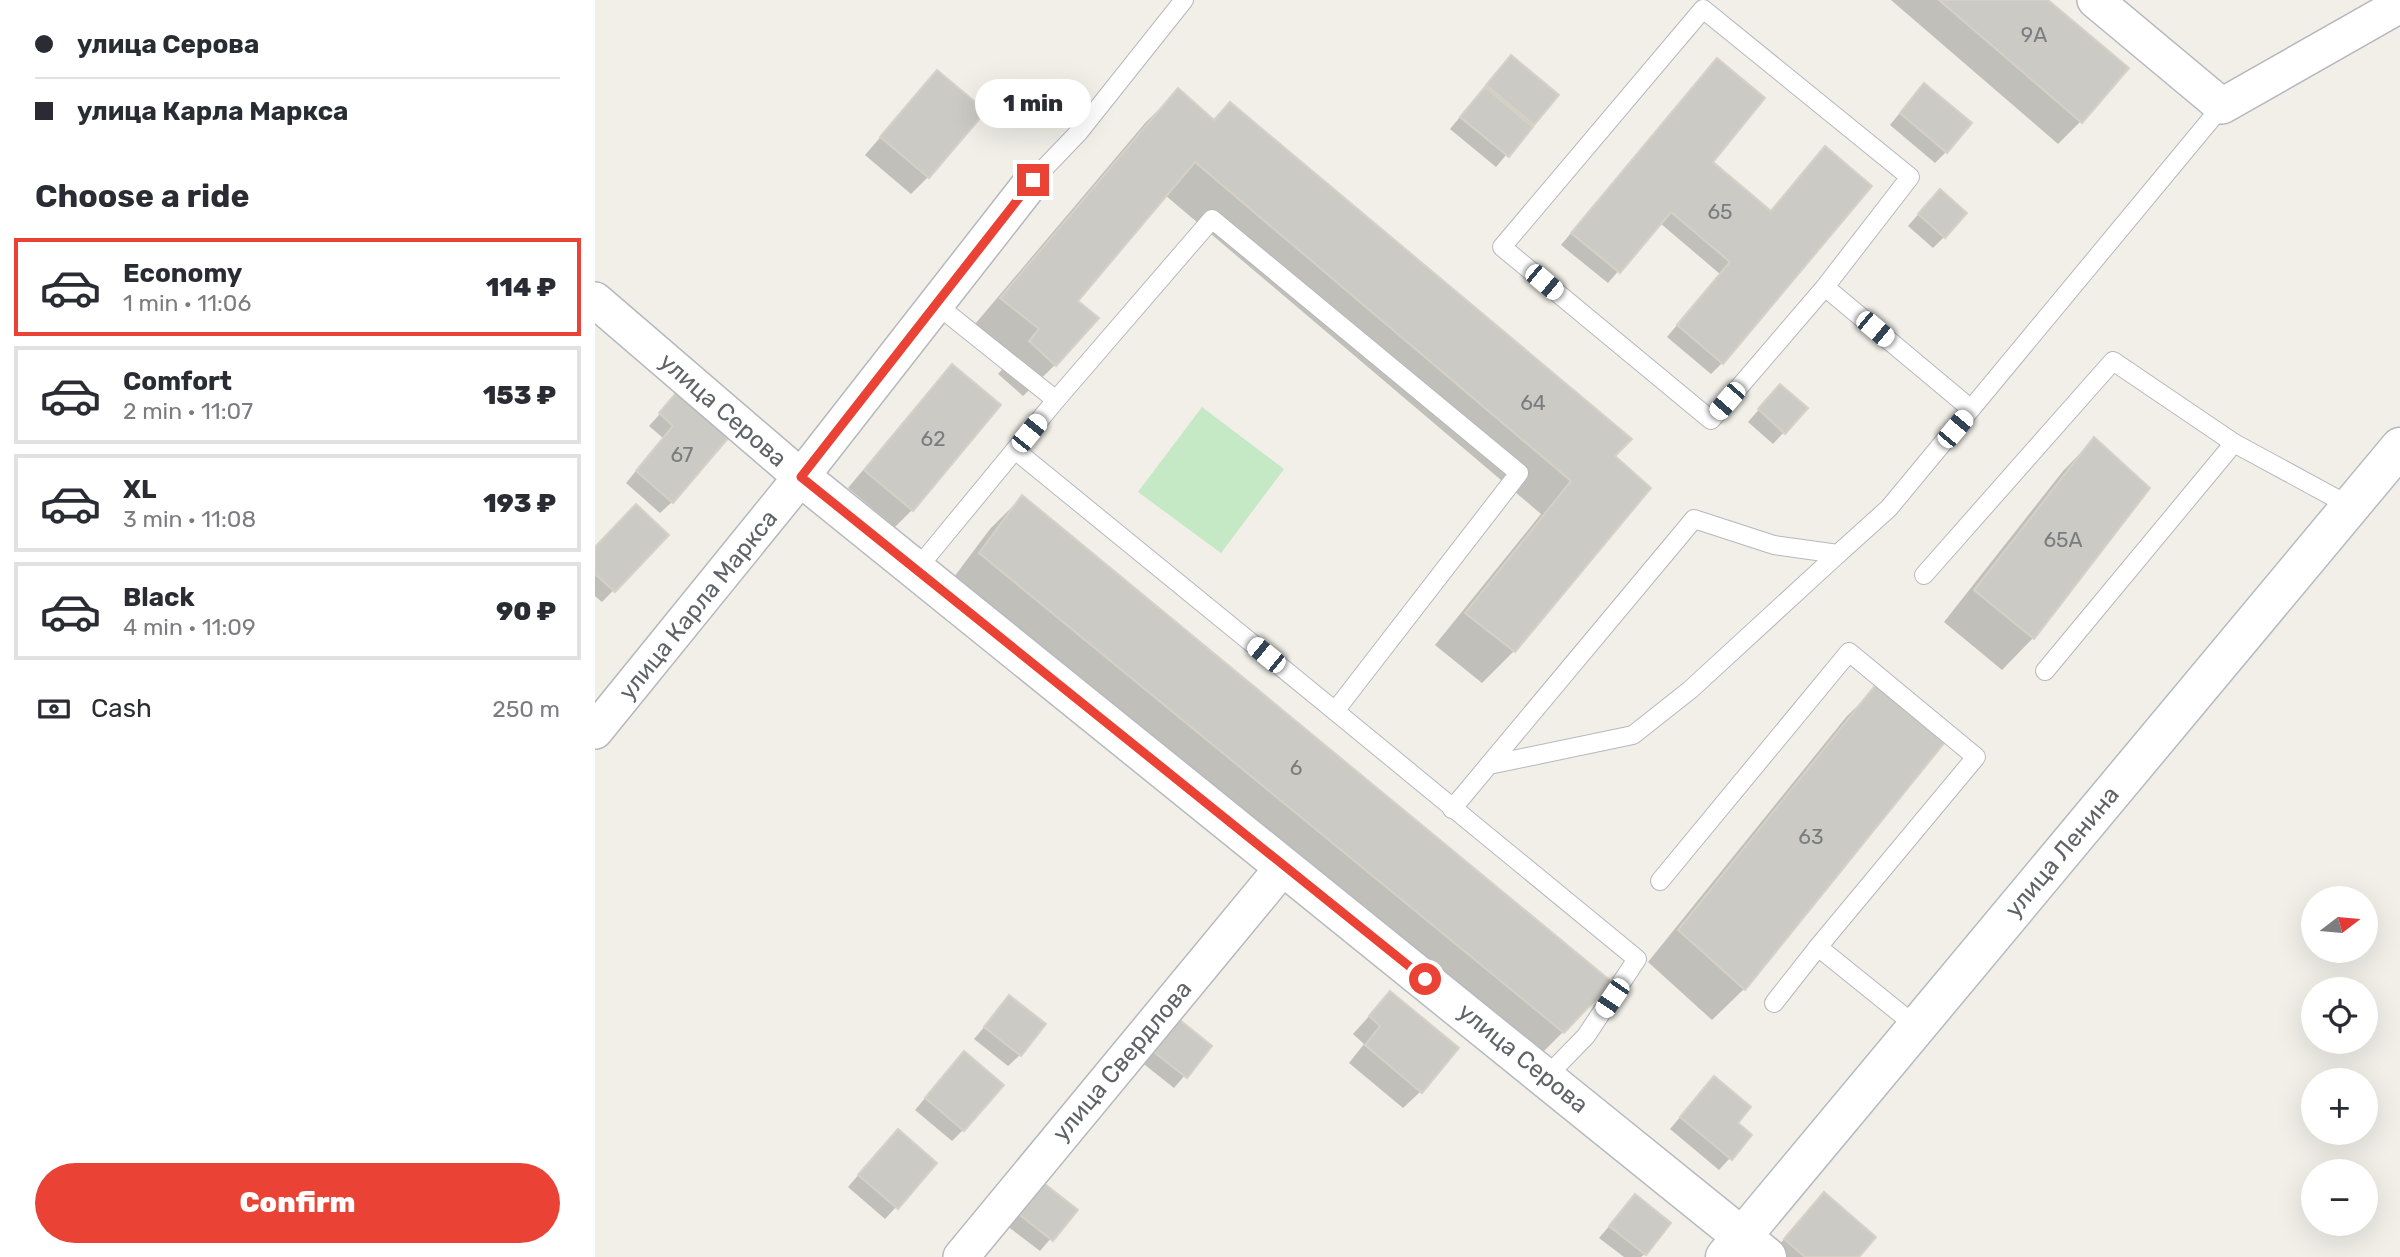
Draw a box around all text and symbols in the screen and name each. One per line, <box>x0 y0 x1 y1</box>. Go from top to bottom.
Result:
house number: 9А <box>2021 22 2047 47</box>
text: улица Серова <box>77 29 259 60</box>
callout: 1 min <box>975 78 1091 128</box>
text: 1 min <box>1003 89 1063 117</box>
text: улица Карла Маркса <box>77 96 348 127</box>
route end <box>1017 164 1049 196</box>
text: Choose a ride <box>35 177 249 215</box>
house number: 65 <box>1707 199 1733 224</box>
icon: car <box>39 256 102 319</box>
text: Economy <box>123 258 242 289</box>
car <box>1522 260 1567 304</box>
text: 114 ₽ <box>486 272 556 303</box>
text: 1 min · 11:06 <box>123 289 251 317</box>
car <box>1853 307 1898 351</box>
street label: улица Серова <box>654 347 792 473</box>
icon: car <box>39 364 102 427</box>
text: Comfort <box>123 366 232 397</box>
car <box>1706 378 1749 424</box>
text: 153 ₽ <box>483 380 556 411</box>
house number: 64 <box>1520 390 1546 415</box>
text: 2 min · 11:07 <box>123 397 253 425</box>
car <box>1934 406 1977 452</box>
car <box>1008 410 1051 456</box>
house number: 62 <box>921 426 946 451</box>
house number: 67 <box>671 442 694 467</box>
icon: car <box>39 472 102 535</box>
text: XL <box>123 474 156 505</box>
text: 193 ₽ <box>483 488 556 519</box>
street label: улица Карла Маркса <box>613 504 783 706</box>
text: 3 min · 11:08 <box>123 505 256 533</box>
house number: 65А <box>2043 527 2083 552</box>
icon: car <box>39 580 102 643</box>
text: Black <box>123 582 195 613</box>
text: 90 ₽ <box>496 596 556 627</box>
text: 4 min · 11:09 <box>123 613 256 641</box>
car <box>1244 634 1289 676</box>
icon: cash <box>35 690 73 728</box>
text: Cash <box>91 693 152 724</box>
text: 250 m <box>492 695 560 723</box>
house number: 6 <box>1290 755 1302 780</box>
street label: улица Ленина <box>1999 781 2125 923</box>
house number: 63 <box>1798 824 1824 849</box>
north arrow <box>2301 886 2378 962</box>
map controls <box>2301 886 2378 1236</box>
route start <box>1409 963 1441 995</box>
street label: улица Свердлова <box>1047 975 1197 1147</box>
car <box>1592 975 1633 1021</box>
button: locate <box>2301 977 2378 1054</box>
street label: улица Серова <box>1452 997 1594 1119</box>
button: + <box>2301 1068 2378 1145</box>
button: − <box>2301 1159 2378 1236</box>
button: Confirm <box>35 1163 560 1243</box>

